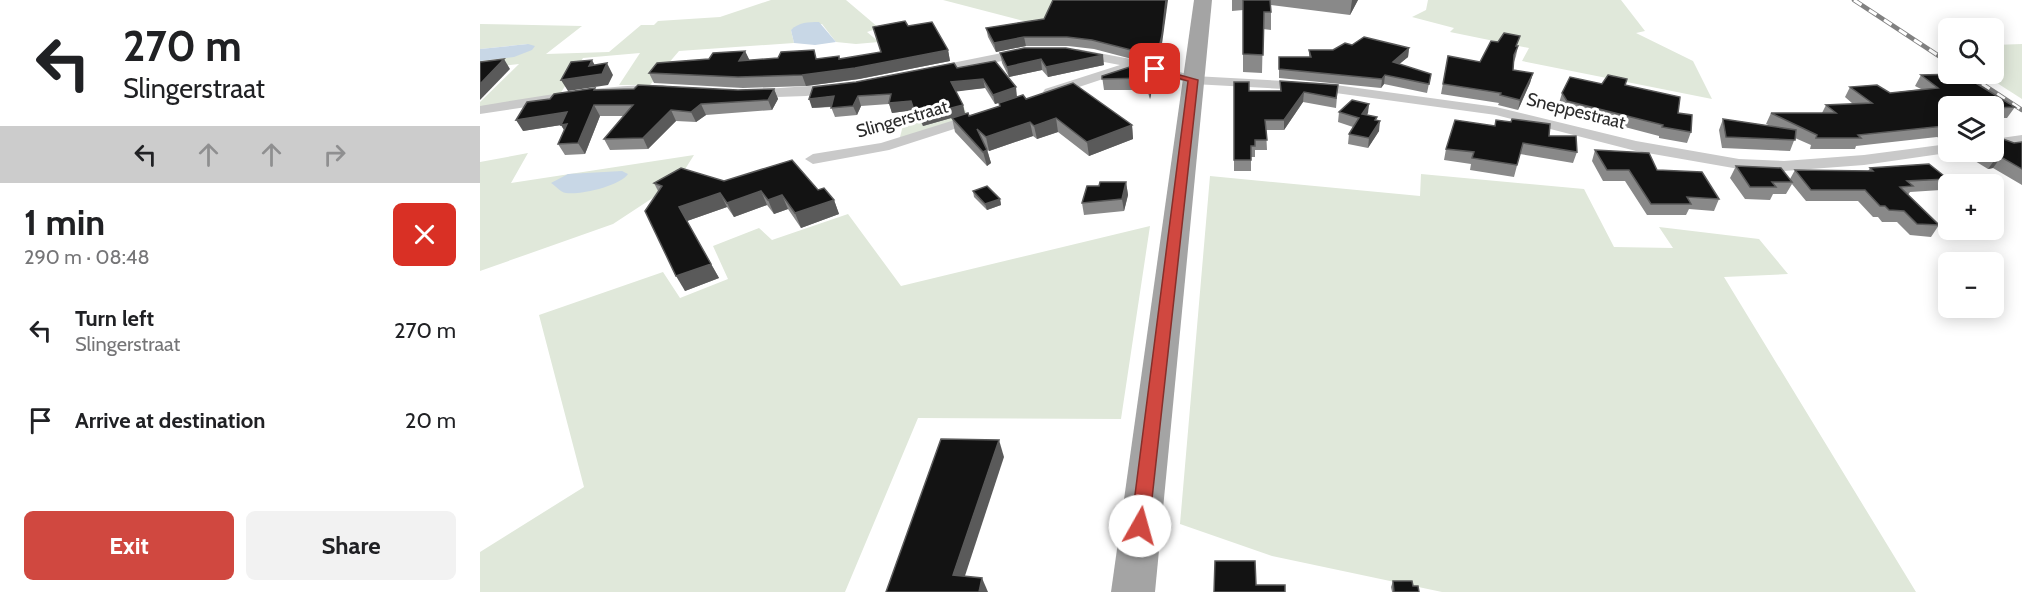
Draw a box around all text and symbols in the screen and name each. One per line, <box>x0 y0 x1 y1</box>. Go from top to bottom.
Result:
map controls <box>1938 18 2004 318</box>
button: search <box>1938 18 2004 84</box>
text: 270 m <box>123 20 242 72</box>
icon: left <box>24 24 102 102</box>
pin <box>1129 43 1180 94</box>
icon: arrive <box>1138 52 1171 85</box>
text: Slingerstraat <box>123 72 265 105</box>
street label: Sneppestraat <box>1524 88 1628 134</box>
street label: Slingerstraat <box>853 95 951 143</box>
button: layers <box>1938 96 2004 162</box>
icon: left <box>129 138 162 171</box>
icon: ahead <box>192 138 225 171</box>
icon: ahead <box>255 138 288 171</box>
icon: right <box>318 138 351 171</box>
button: + <box>1938 174 2004 240</box>
text: 1 min <box>24 200 105 244</box>
button: close <box>393 203 456 266</box>
text: 290 m · 08:48 <box>24 245 150 269</box>
button: − <box>1938 252 2004 318</box>
text: Turn left <box>75 305 154 332</box>
icon: left <box>24 314 57 347</box>
text: 270 m <box>394 317 456 344</box>
text: Slingerstraat <box>75 332 180 356</box>
icon: arrive <box>24 404 57 437</box>
text: Arrive at destination <box>75 407 265 434</box>
text: 20 m <box>405 407 456 434</box>
position arrow <box>1108 494 1172 558</box>
button: Exit <box>24 511 234 580</box>
button: Share <box>246 511 456 580</box>

